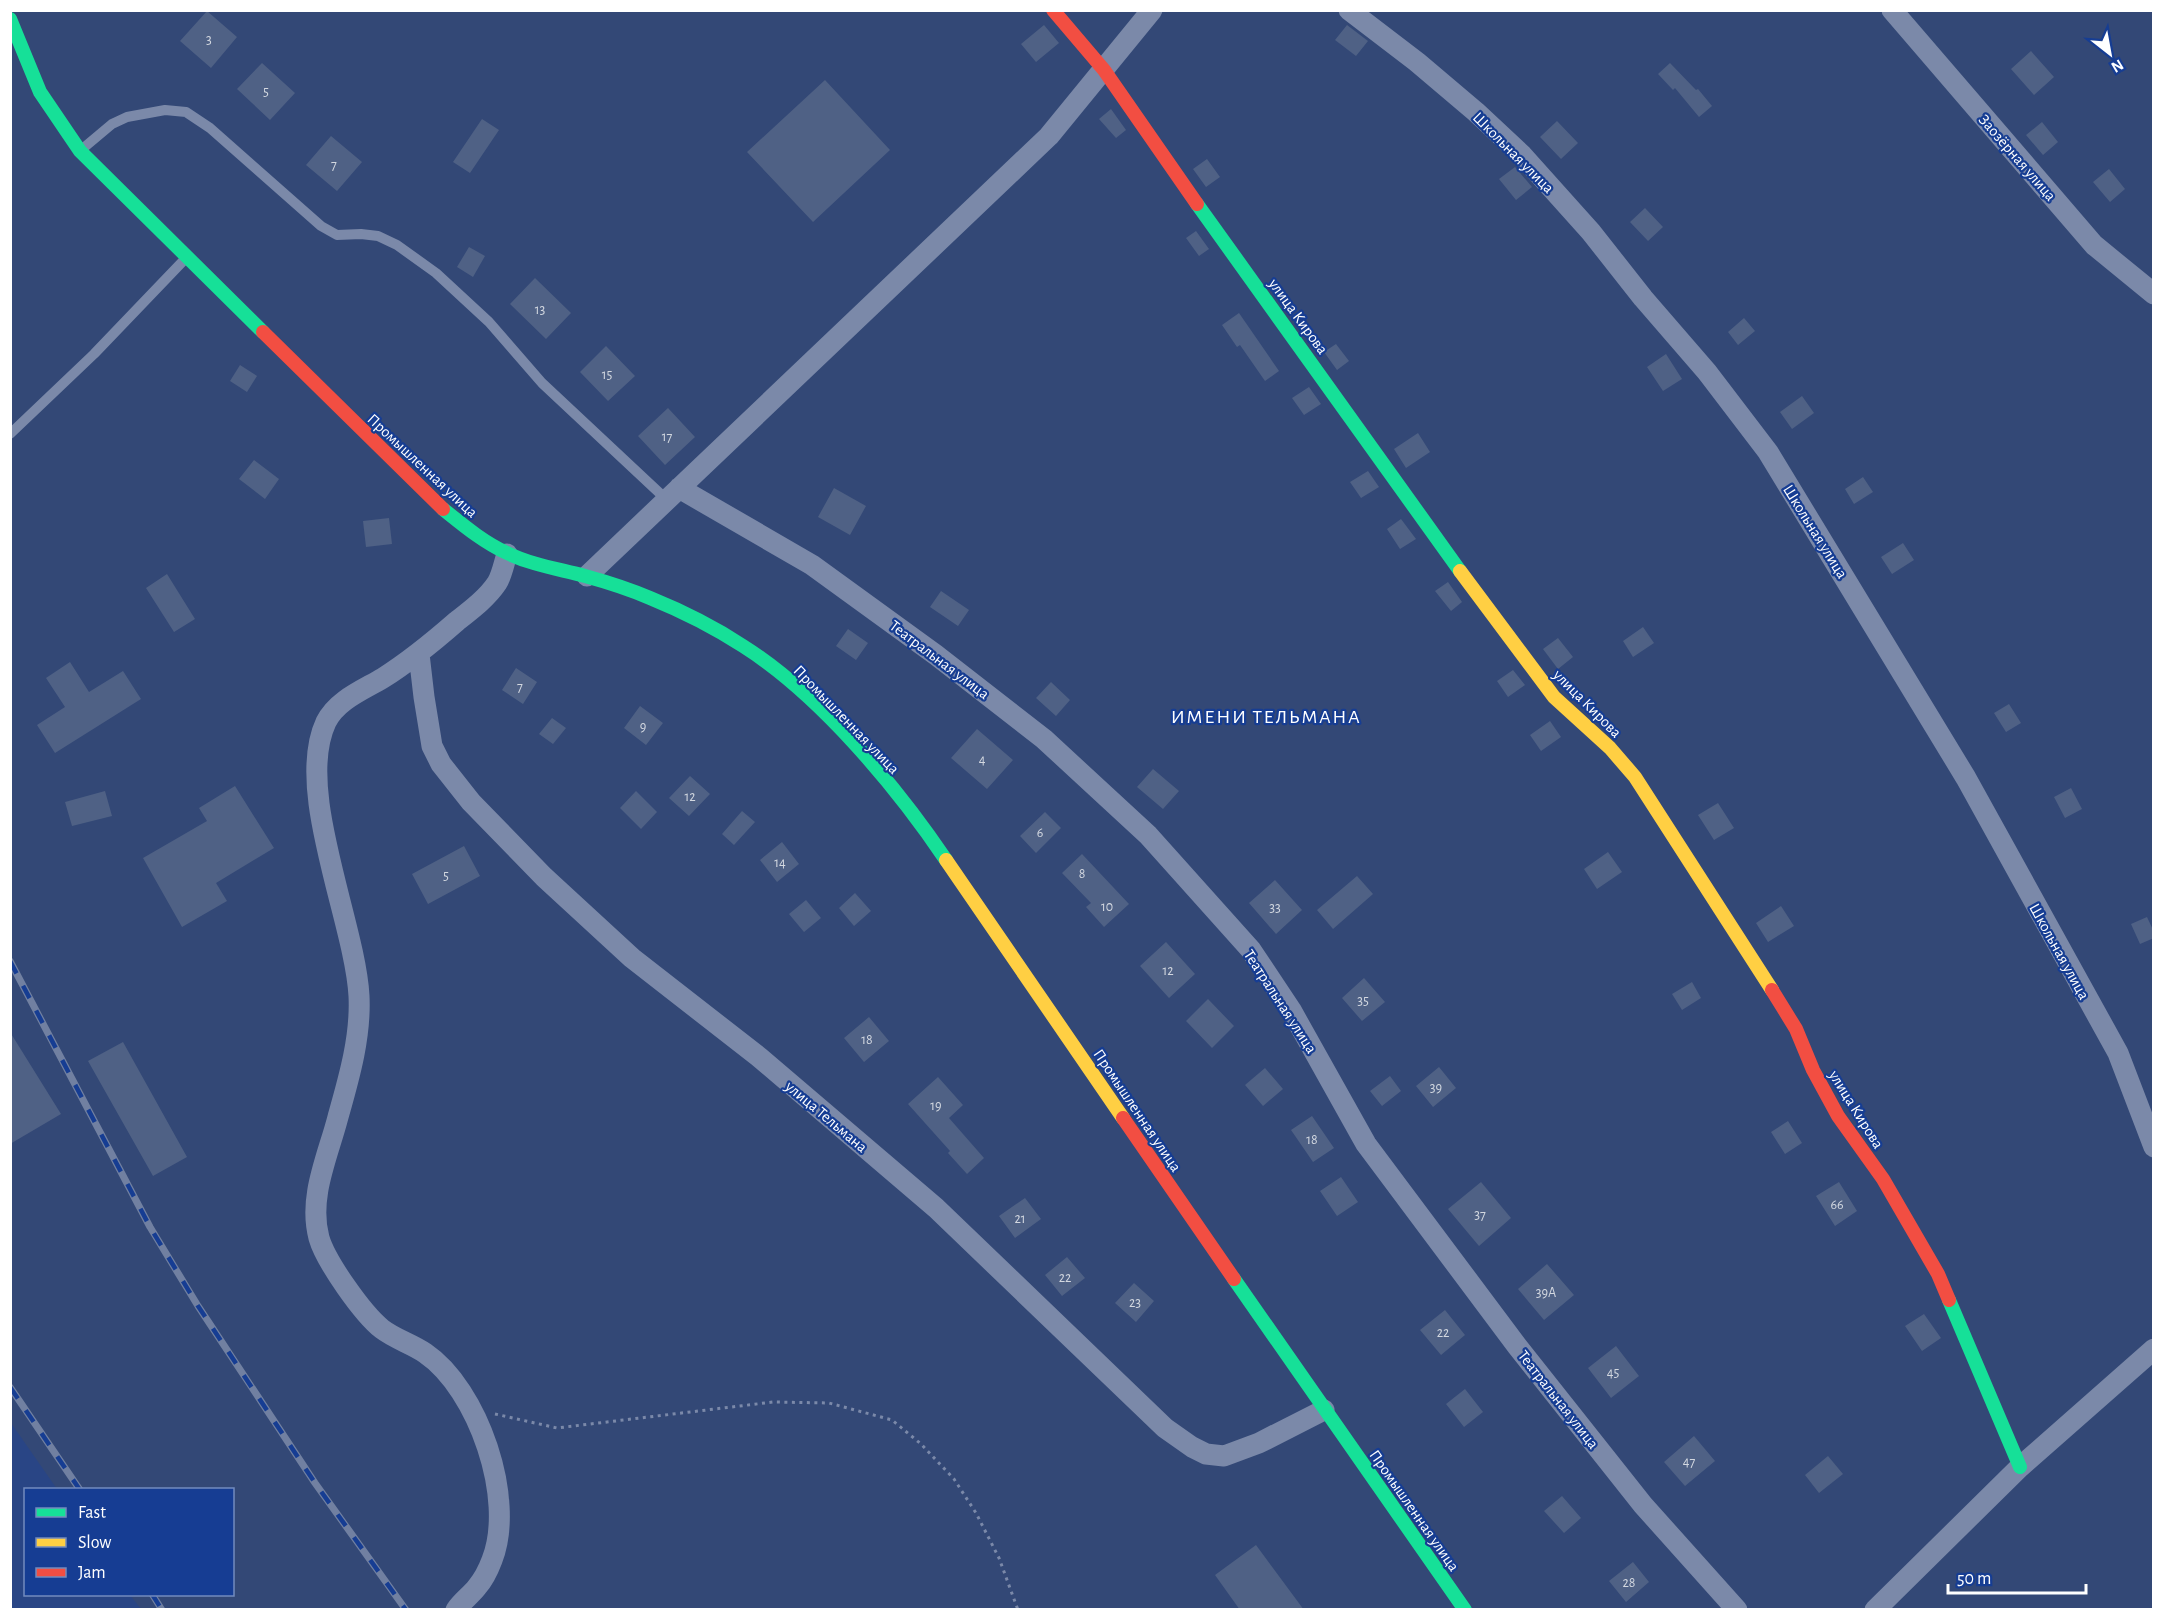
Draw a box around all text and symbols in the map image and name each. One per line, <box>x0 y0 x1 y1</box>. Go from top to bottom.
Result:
north arrow <box>2080 24 2140 84</box>
house number: 3 <box>206 33 212 47</box>
text: N <box>2108 56 2126 76</box>
house number: 5 <box>263 85 269 99</box>
street label: Школьная улица <box>1469 109 1557 197</box>
street label: Заозёрная улица <box>1975 111 2059 205</box>
house number: 7 <box>331 158 337 172</box>
street label: улица Кирова <box>1264 275 1331 358</box>
house number: 13 <box>535 303 546 317</box>
house number: 15 <box>602 368 612 382</box>
street label: Промышленная улица <box>363 411 481 521</box>
house number: 17 <box>662 430 672 444</box>
street label: Школьная улица <box>1779 482 1850 582</box>
street label: Театральная улица <box>886 617 992 703</box>
street label: Промышленная улица <box>790 662 902 778</box>
street label: улица Кирова <box>1549 666 1624 741</box>
house number: 7 <box>517 680 523 694</box>
district label: ИМЕНИ ТЕЛЬМАНА <box>1171 707 1361 727</box>
house number: 9 <box>640 720 646 734</box>
house number: 4 <box>979 753 986 767</box>
house number: 12 <box>684 790 696 804</box>
house number: 6 <box>1037 826 1043 840</box>
house number: 14 <box>774 856 786 870</box>
house number: 8 <box>1079 867 1085 881</box>
house number: 5 <box>443 869 449 883</box>
house number: 10 <box>1101 900 1113 914</box>
house number: 33 <box>1269 901 1281 915</box>
street label: Школьная улица <box>2025 901 2092 1003</box>
street label: Театральная улица <box>1240 947 1320 1057</box>
house number: 12 <box>1162 964 1174 978</box>
house number: 35 <box>1357 994 1369 1008</box>
house number: 18 <box>861 1033 873 1047</box>
street label: Промышленная улица <box>1089 1046 1184 1175</box>
street label: улица Кирова <box>1824 1067 1886 1152</box>
street label: улица Тельмана <box>781 1077 870 1156</box>
house number: 39 <box>1430 1081 1442 1095</box>
house number: 19 <box>930 1099 942 1113</box>
house number: 18 <box>1306 1133 1318 1147</box>
house number: 66 <box>1830 1198 1844 1212</box>
house number: 37 <box>1474 1208 1486 1222</box>
house number: 21 <box>1014 1212 1026 1226</box>
house number: 22 <box>1059 1271 1071 1285</box>
house number: 39А <box>1536 1286 1556 1300</box>
house number: 23 <box>1129 1296 1141 1310</box>
house number: 22 <box>1437 1326 1449 1340</box>
street label: Театральная улица <box>1514 1347 1601 1452</box>
house number: 45 <box>1607 1366 1619 1380</box>
street label: Промышленная улица <box>1365 1447 1462 1575</box>
house number: 47 <box>1683 1455 1695 1469</box>
legend <box>24 1488 234 1596</box>
text: Fast <box>78 1504 106 1522</box>
text: Slow <box>78 1534 111 1552</box>
scale bar <box>1948 1557 2086 1595</box>
text: Jam <box>78 1564 106 1582</box>
text: 50 m <box>1957 1570 1991 1588</box>
house number: 28 <box>1622 1576 1636 1590</box>

